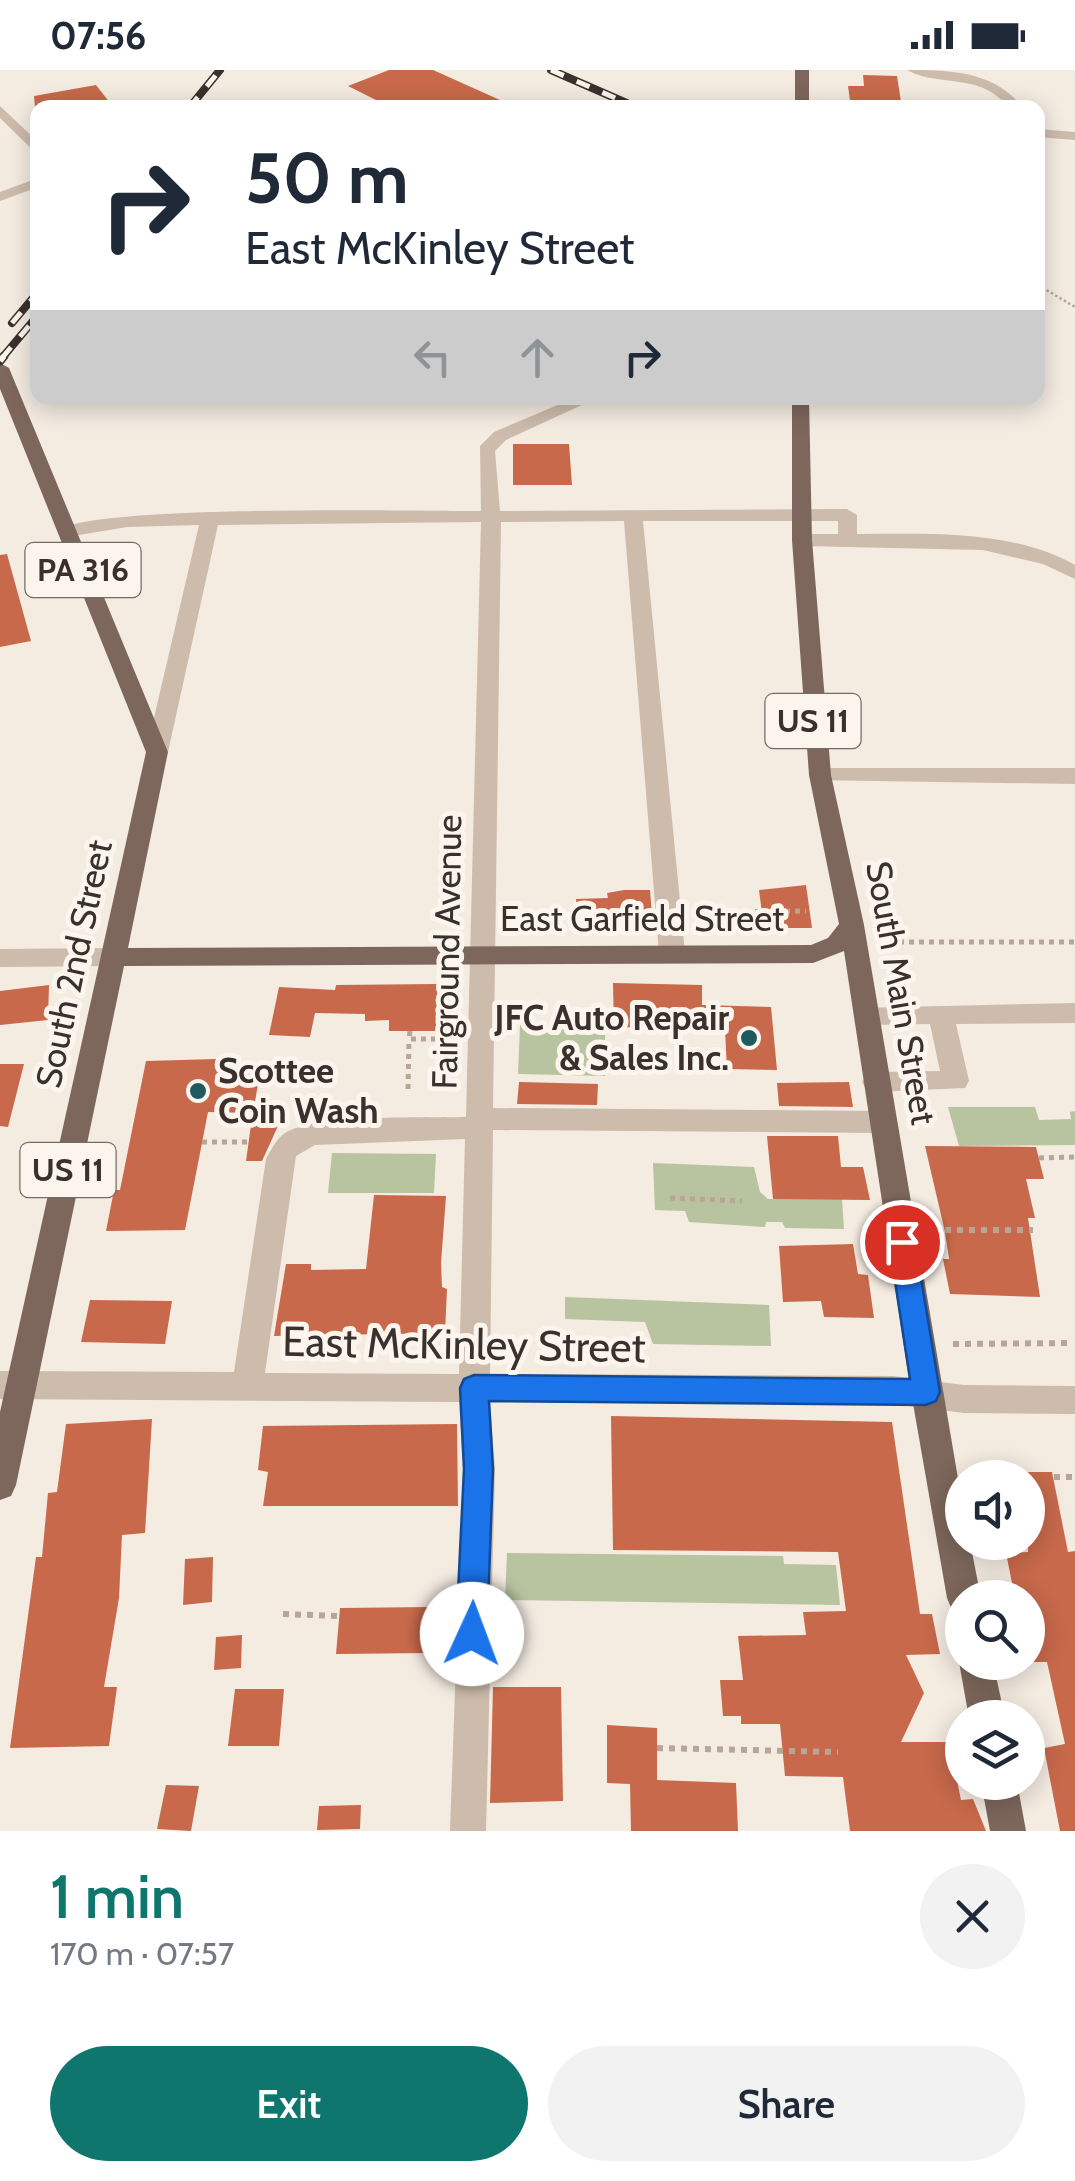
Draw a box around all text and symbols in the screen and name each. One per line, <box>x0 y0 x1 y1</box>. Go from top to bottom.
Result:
text: 07:56 <box>50 12 146 59</box>
text: 50 m <box>245 135 409 221</box>
icon: right <box>80 140 210 270</box>
text: East McKinley Street <box>245 221 634 275</box>
icon: left <box>405 330 460 385</box>
icon: ahead <box>510 330 565 385</box>
icon: right <box>615 330 670 385</box>
road number: PA 316 <box>26 543 140 597</box>
road number: US 11 <box>766 694 860 748</box>
street label: Fairground Avenue <box>423 814 470 1090</box>
street label: South 2nd Street <box>26 836 121 1092</box>
street label: South Main Street <box>857 858 946 1128</box>
street label: East Garfield Street <box>500 897 784 940</box>
place label: JFC Auto Repair & Sales Inc. <box>494 996 729 1079</box>
marker: JFC Auto Repair & Sales Inc. <box>738 1027 760 1049</box>
place label: Scottee Coin Wash <box>218 1049 378 1132</box>
marker: Scottee Coin Wash <box>187 1080 209 1102</box>
road number: US 11 <box>20 1143 116 1197</box>
pin <box>860 1200 945 1285</box>
icon: arrive <box>875 1215 930 1270</box>
street label: East McKinley Street <box>282 1315 646 1373</box>
map controls <box>945 1460 1045 1800</box>
button: sound <box>945 1460 1045 1560</box>
button: search <box>945 1580 1045 1680</box>
position arrow <box>420 1582 524 1686</box>
button: layers <box>945 1700 1045 1800</box>
text: 1 min <box>50 1860 184 1933</box>
button: close <box>920 1864 1025 1969</box>
text: 170 m · 07:57 <box>50 1934 234 1973</box>
button: Exit <box>50 2046 528 2161</box>
button: Share <box>548 2046 1025 2161</box>

